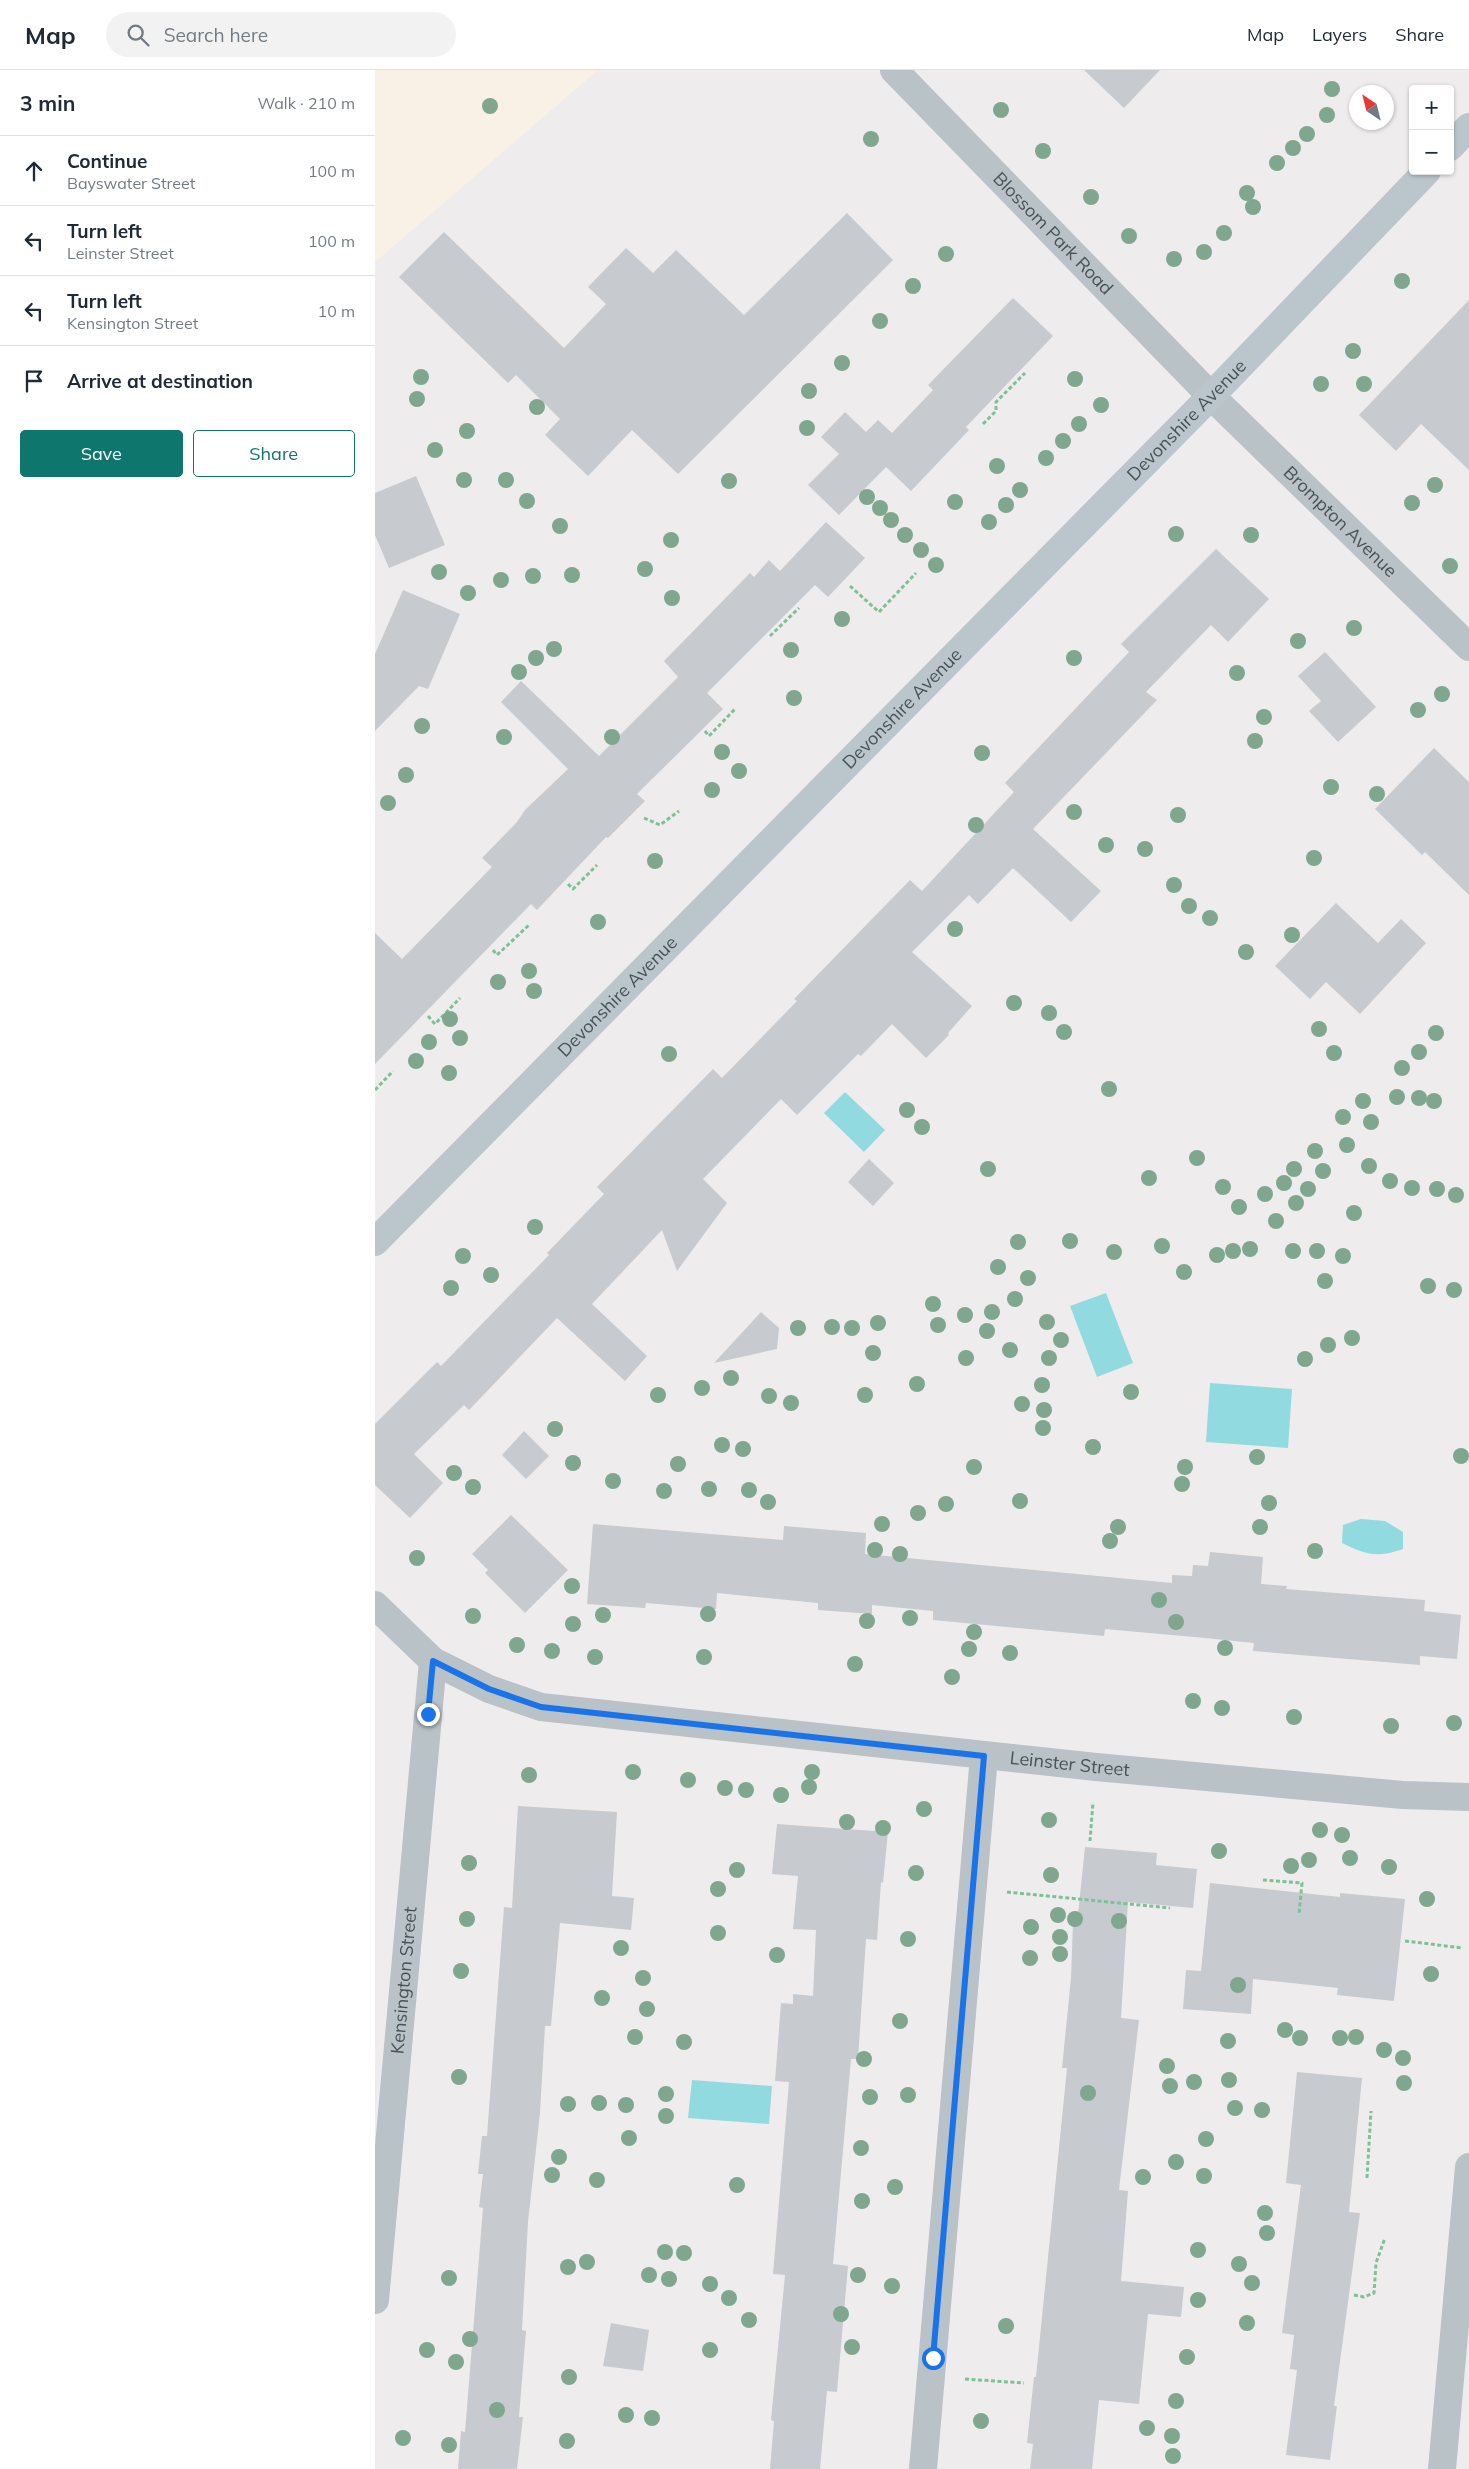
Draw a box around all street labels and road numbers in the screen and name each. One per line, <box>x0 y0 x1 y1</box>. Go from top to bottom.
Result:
street label: Blossom Park Road <box>988 167 1118 299</box>
street label: Devonshire Avenue <box>1122 354 1251 485</box>
street label: Brompton Avenue <box>1279 461 1402 582</box>
street label: Devonshire Avenue <box>837 643 967 773</box>
street label: Devonshire Avenue <box>552 931 682 1062</box>
street label: Leinster Street <box>1009 1746 1131 1781</box>
street label: Kensington Street <box>385 1906 422 2055</box>

